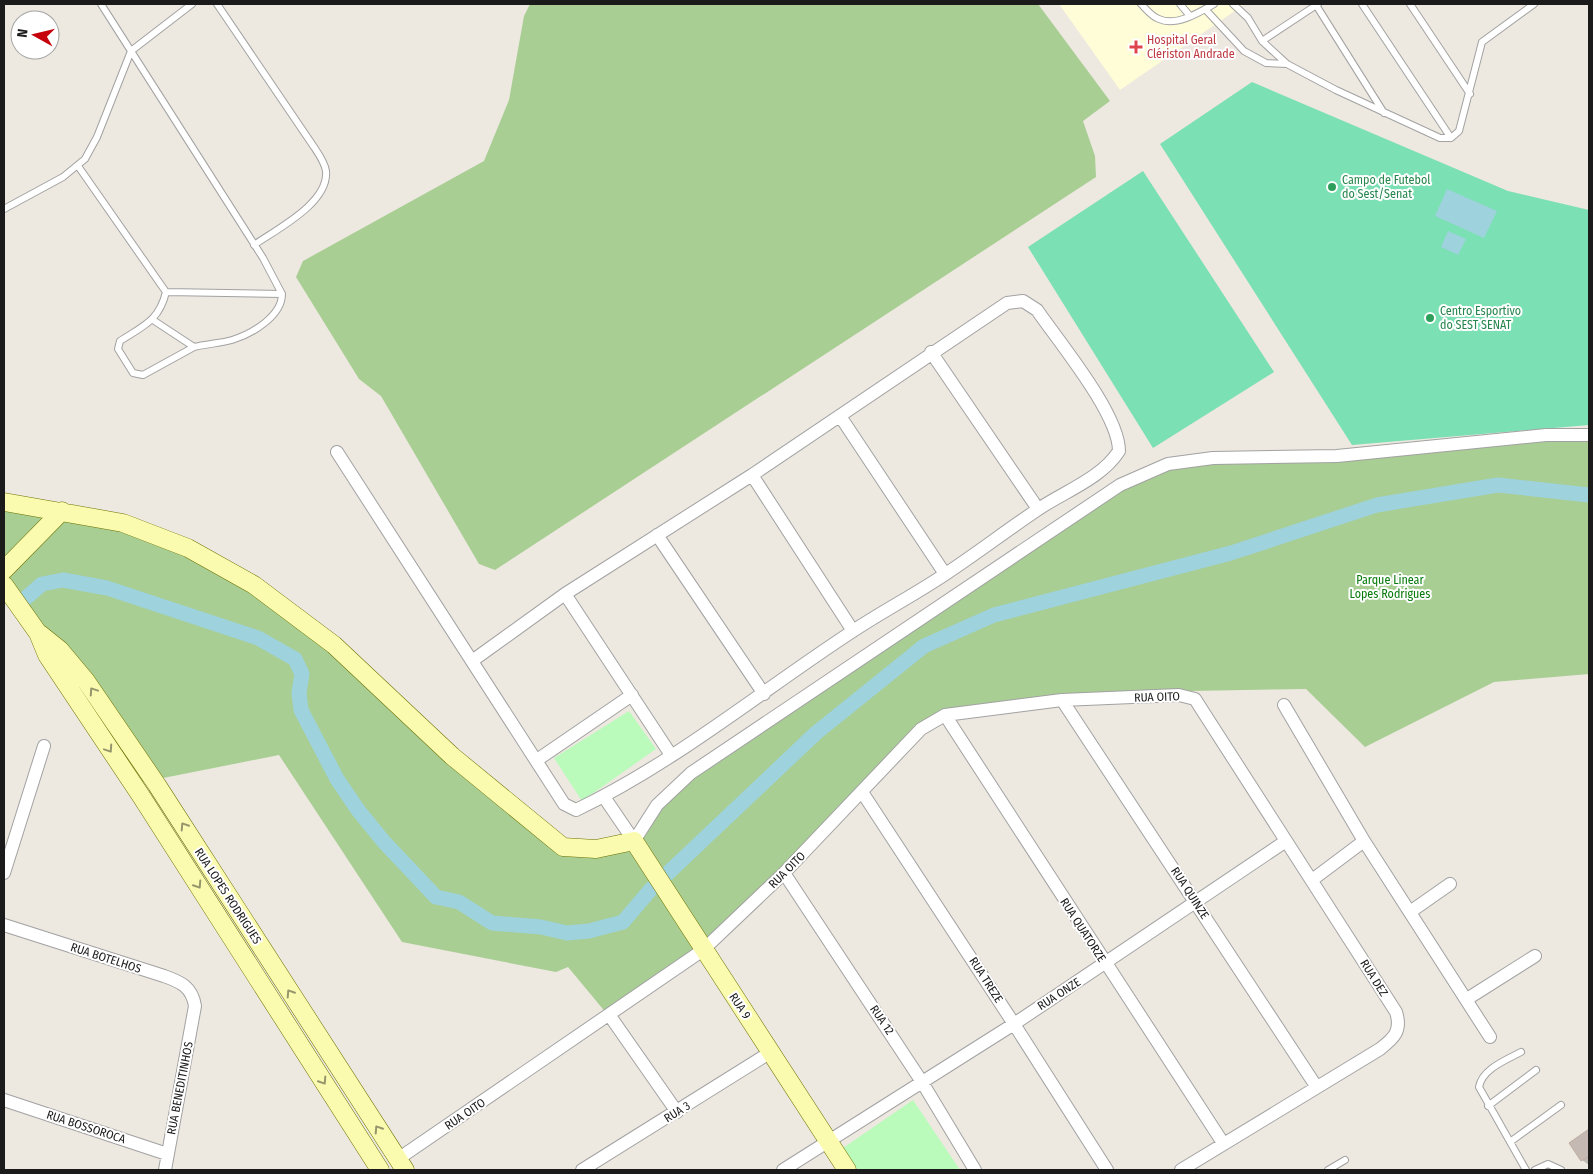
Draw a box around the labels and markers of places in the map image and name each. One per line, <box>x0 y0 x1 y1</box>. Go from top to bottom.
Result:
place label: Hospital Geral Clériston Andrade <box>1147 33 1235 61</box>
marker: Hospital Geral Clériston Andrade <box>1129 40 1143 54</box>
place label: Campo de Futebol do Sest/Senat <box>1342 173 1430 201</box>
marker: Campo de Futebol do Sest/Senat <box>1326 181 1338 193</box>
place label: Centro Esportivo do SEST SENAT <box>1440 304 1521 332</box>
marker: Centro Esportivo do SEST SENAT <box>1424 312 1436 324</box>

